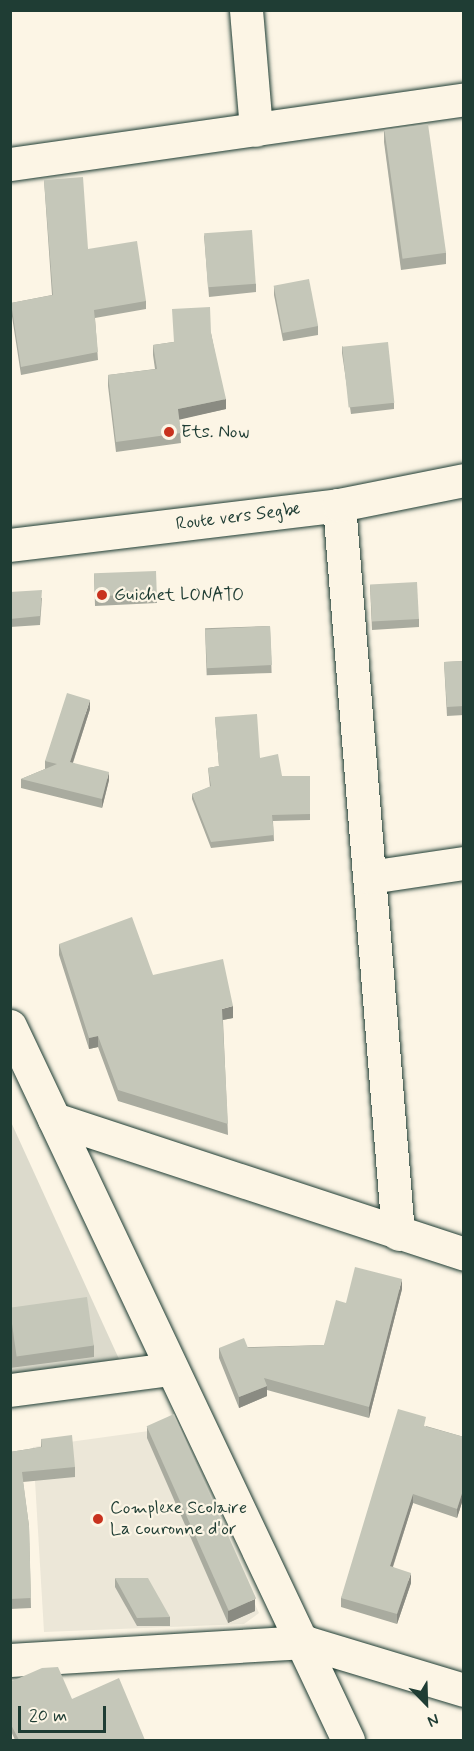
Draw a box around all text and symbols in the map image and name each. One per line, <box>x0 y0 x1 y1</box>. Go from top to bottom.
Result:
place label: Ets. Now <box>181 421 249 443</box>
marker: Ets. Now <box>162 425 176 439</box>
street label: Route vers Segbe <box>175 499 301 535</box>
place label: Guichet LONATO <box>114 584 247 606</box>
marker: Guichet LONATO <box>95 588 109 602</box>
place label: Complexe Scolaire La couronne d'or <box>110 1498 246 1540</box>
marker: Complexe Scolaire La couronne d'or <box>91 1512 105 1526</box>
north arrow <box>396 1673 456 1733</box>
scale bar <box>21 1694 110 1732</box>
text: 20 m <box>29 1704 67 1728</box>
text: N <box>424 1708 442 1732</box>

